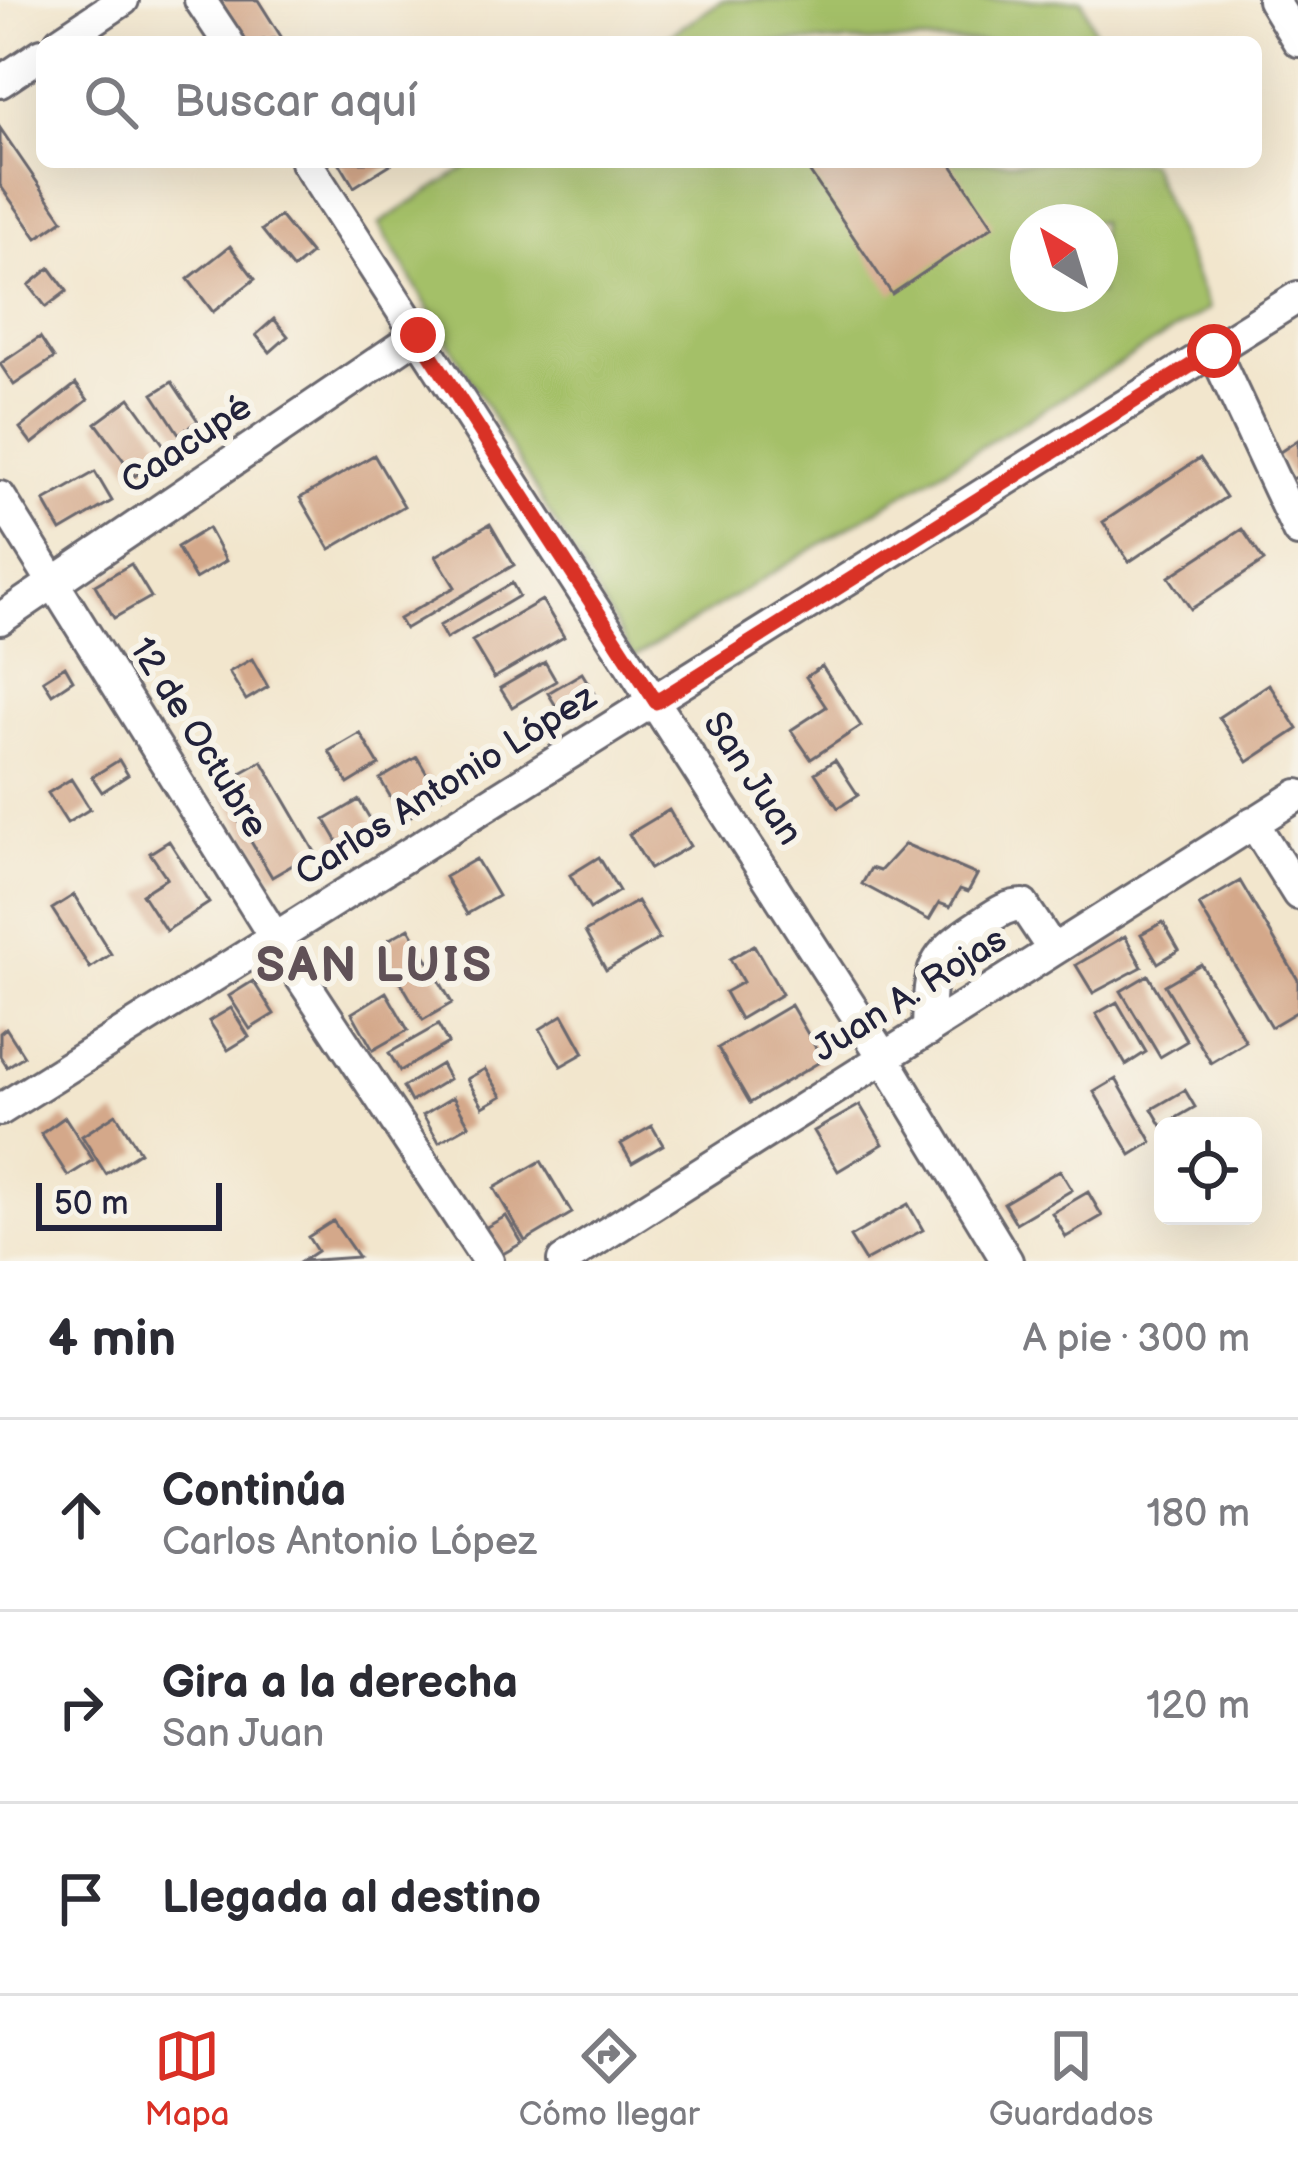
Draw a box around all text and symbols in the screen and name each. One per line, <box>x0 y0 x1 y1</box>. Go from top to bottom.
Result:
search box <box>36 36 1262 168</box>
icon: search <box>78 69 144 135</box>
text: Buscar aquí <box>174 75 417 130</box>
north arrow <box>1010 204 1118 312</box>
route end <box>391 308 445 362</box>
route start <box>1187 324 1241 378</box>
street label: Caacupé <box>114 386 260 504</box>
street label: 12 de Octubre <box>119 630 277 846</box>
street label: Carlos Antonio López <box>288 676 605 896</box>
street label: San Juan <box>693 705 811 853</box>
street label: Juan A. Rojas <box>805 918 1015 1072</box>
district label: SAN LUIS <box>256 938 494 995</box>
map controls <box>1154 1117 1262 1225</box>
button: locate <box>1154 1117 1262 1225</box>
scale bar <box>36 1177 222 1230</box>
text: 50 m <box>54 1184 129 1224</box>
text: 4 min <box>48 1309 176 1370</box>
text: A pie · 300 m <box>1023 1316 1250 1363</box>
text: Continúa <box>162 1464 346 1519</box>
icon: ahead <box>48 1482 114 1548</box>
text: 180 m <box>1146 1491 1250 1538</box>
text: Carlos Antonio López <box>162 1519 537 1566</box>
text: Gira a la derecha <box>162 1656 518 1711</box>
icon: right <box>48 1674 114 1740</box>
text: 120 m <box>1146 1683 1250 1730</box>
text: San Juan <box>162 1711 324 1758</box>
icon: arrive <box>48 1866 114 1932</box>
text: Llegada al destino <box>162 1871 541 1926</box>
tab: Mapa <box>145 2023 230 2135</box>
tab: Cómo llegar <box>519 2023 700 2135</box>
tab: Guardados <box>989 2023 1153 2135</box>

